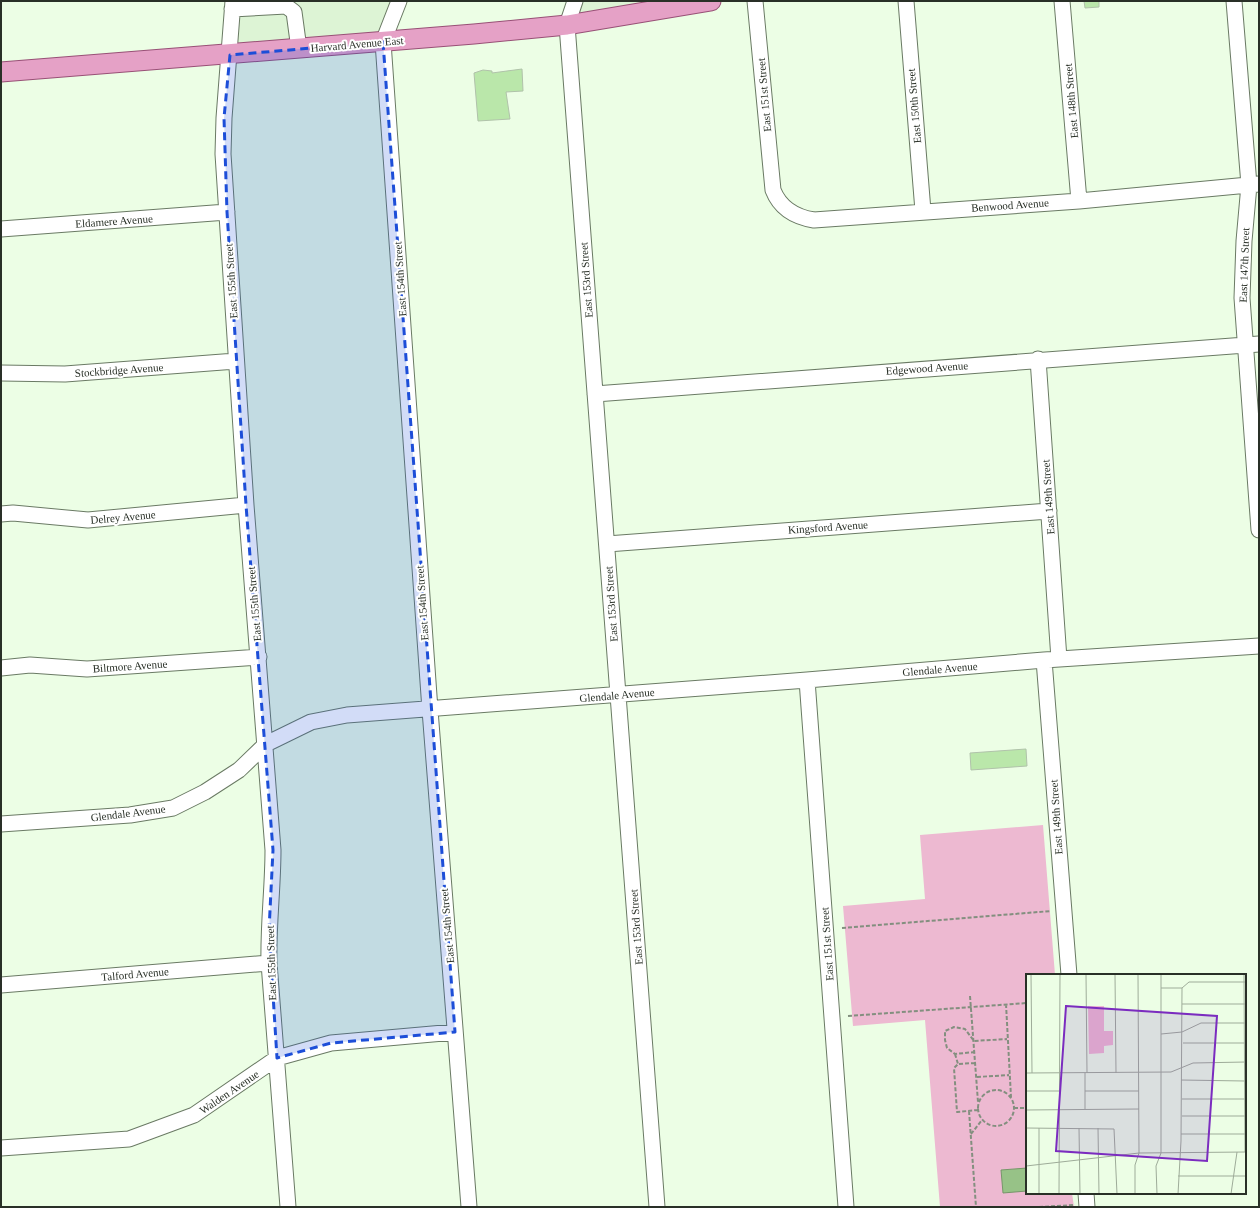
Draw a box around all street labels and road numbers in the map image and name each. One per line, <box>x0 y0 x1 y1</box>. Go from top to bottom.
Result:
street label: Harvard Avenue East <box>310 34 404 54</box>
street label: East 151st Street <box>755 58 773 132</box>
street label: East 148th Street <box>1062 63 1080 139</box>
street label: East 150th Street <box>905 68 923 144</box>
street label: Benwood Avenue <box>971 196 1049 214</box>
street label: Eldamere Avenue <box>75 212 153 230</box>
street label: East 147th Street <box>1237 227 1251 303</box>
street label: East 154th Street <box>391 241 409 317</box>
street label: East 153rd Street <box>577 242 595 318</box>
street label: East 155th Street <box>222 243 240 319</box>
street label: Edgewood Avenue <box>885 359 969 377</box>
street label: Stockbridge Avenue <box>74 361 164 379</box>
street label: East 149th Street <box>1039 459 1057 535</box>
street label: Delrey Avenue <box>90 508 156 526</box>
street label: Kingsford Avenue <box>788 518 869 536</box>
street label: East 154th Street <box>413 565 431 641</box>
street label: East 155th Street <box>245 566 263 642</box>
street label: East 153rd Street <box>602 566 620 642</box>
street label: Biltmore Avenue <box>92 657 168 675</box>
street label: Glendale Avenue <box>902 660 978 678</box>
street label: Glendale Avenue <box>579 686 655 704</box>
street label: East 149th Street <box>1047 779 1065 855</box>
street label: Glendale Avenue <box>90 802 166 824</box>
street label: East 154th Street <box>438 888 456 964</box>
street label: East 153rd Street <box>627 889 645 965</box>
street label: East 151st Street <box>818 907 836 981</box>
street label: East 155th Street <box>264 925 278 1001</box>
street label: Talford Avenue <box>101 965 169 983</box>
street label: Walden Avenue <box>197 1068 261 1116</box>

